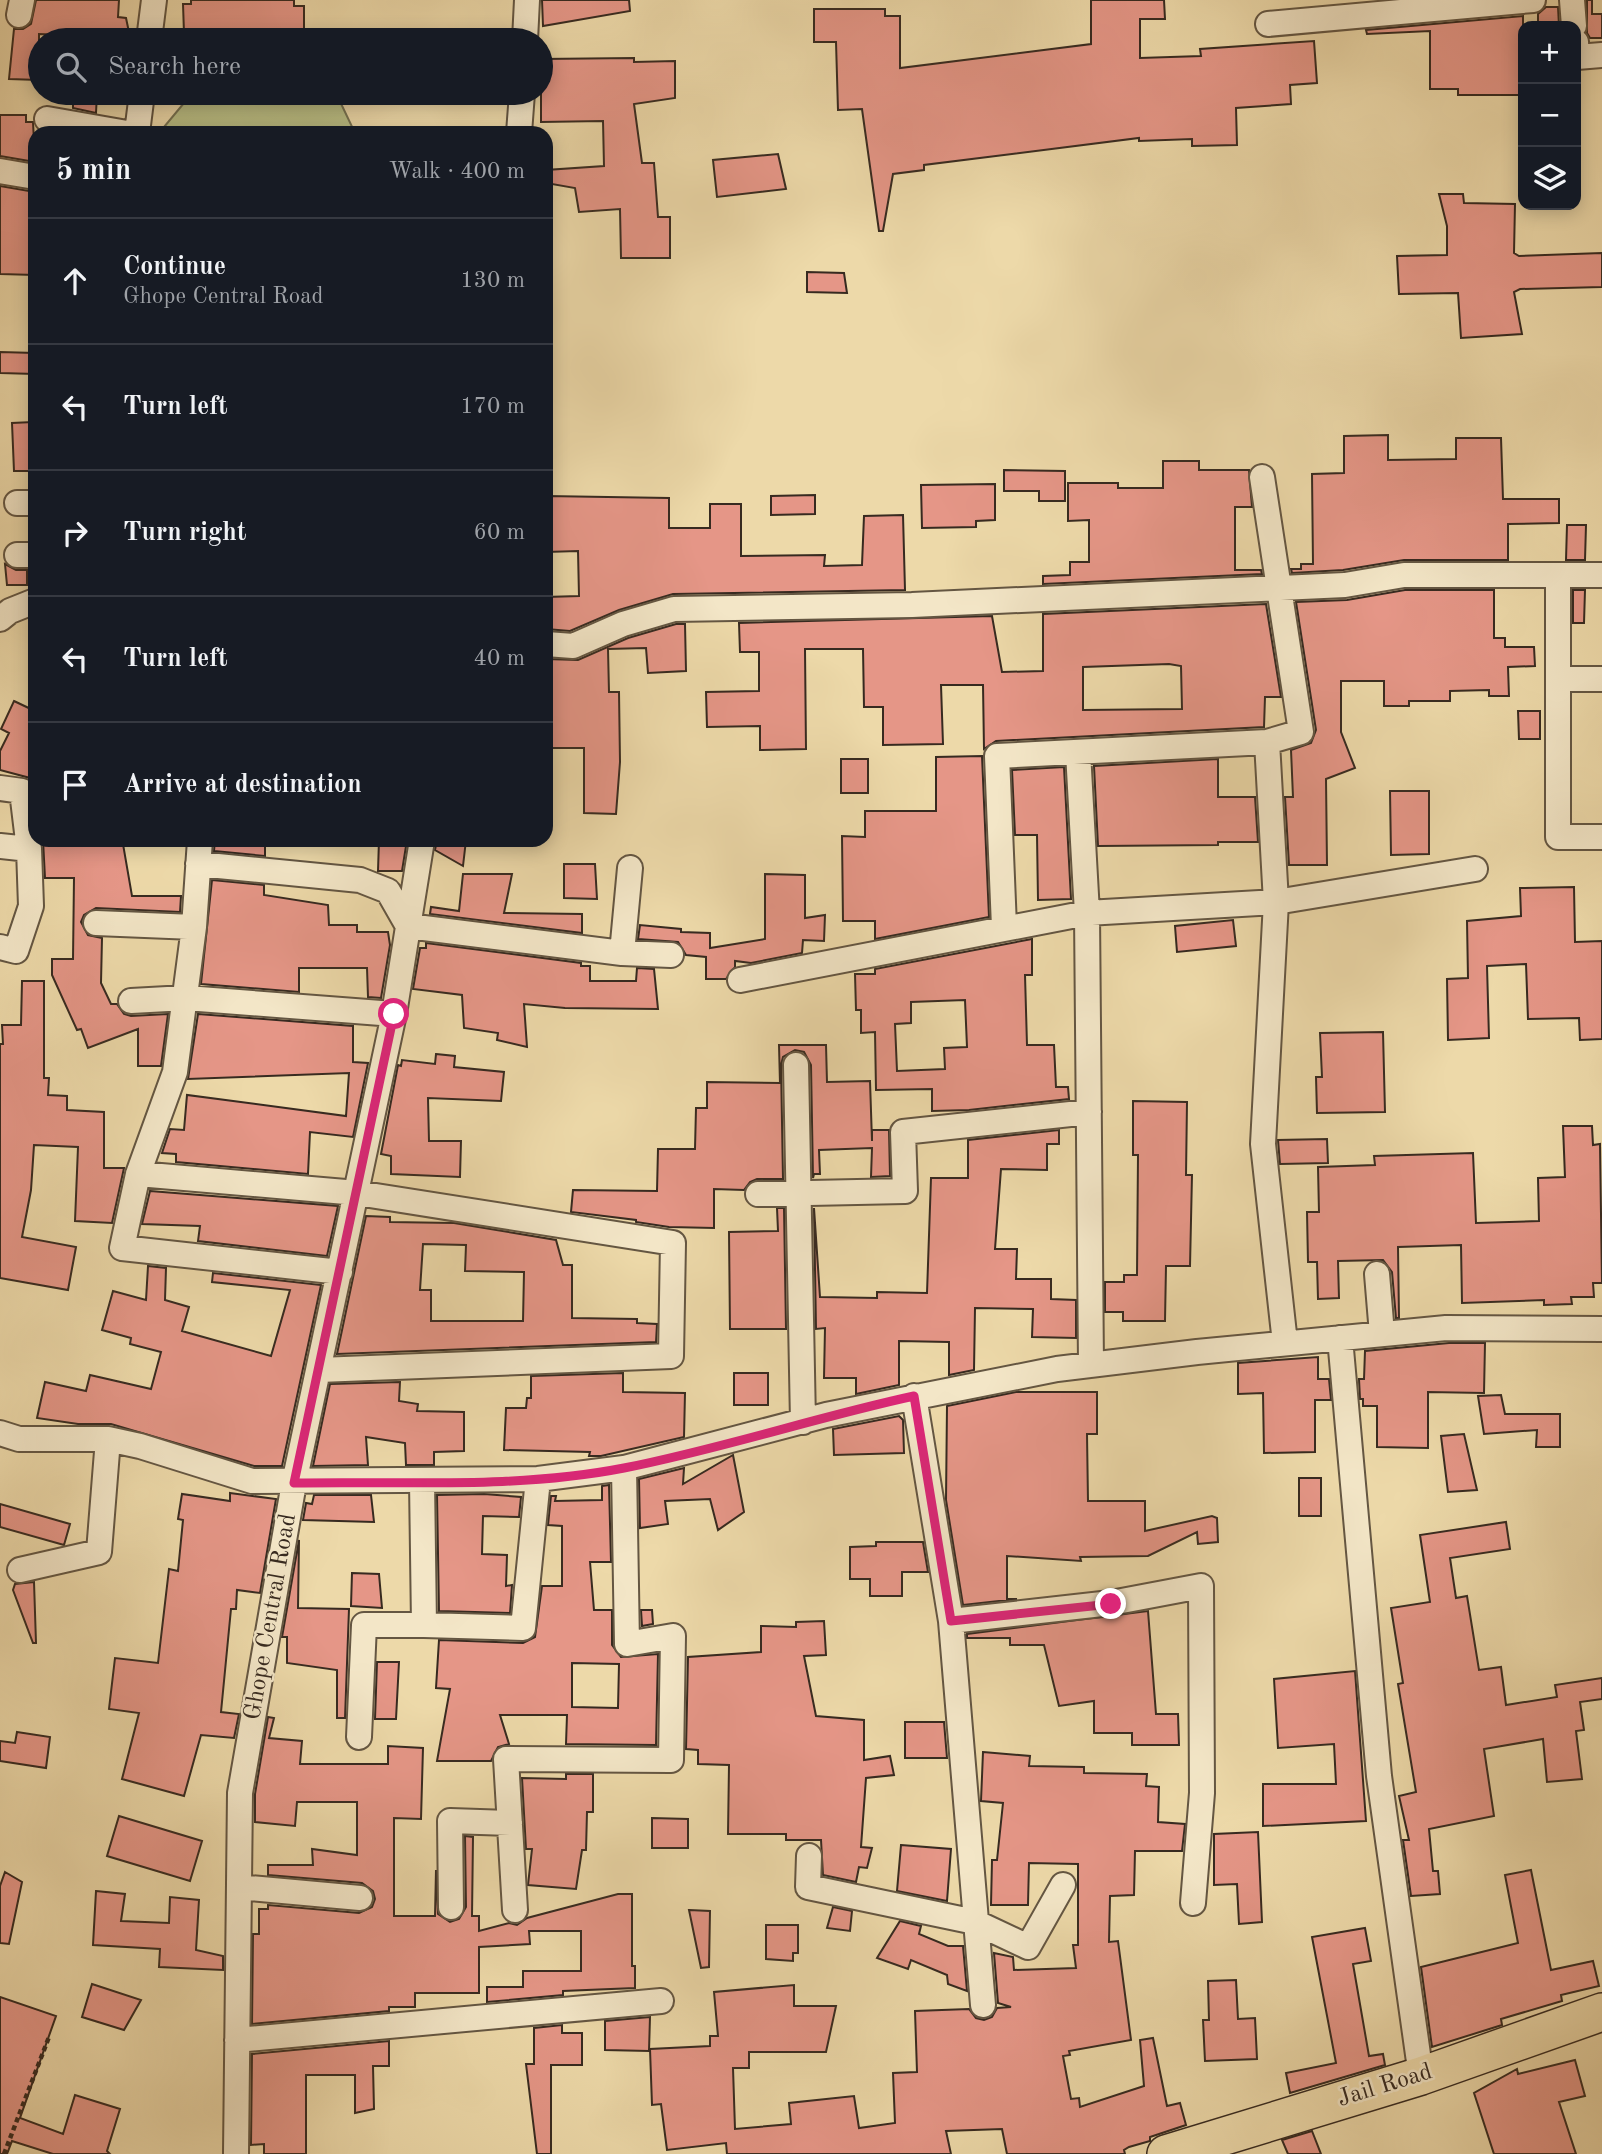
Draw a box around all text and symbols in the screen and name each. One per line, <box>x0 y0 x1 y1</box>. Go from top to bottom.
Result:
map controls <box>1518 21 1581 210</box>
button: + <box>1518 21 1581 84</box>
search box <box>28 28 553 105</box>
icon: search <box>52 48 90 86</box>
text: Search here <box>108 54 241 80</box>
button: − <box>1518 84 1581 147</box>
button: layers <box>1518 147 1581 210</box>
text: 5 min <box>56 156 131 186</box>
text: Walk · 400 m <box>389 160 525 183</box>
text: Continue <box>123 254 226 280</box>
icon: ahead <box>56 262 94 300</box>
text: 130 m <box>460 269 525 292</box>
text: Ghope Central Road <box>123 285 324 308</box>
icon: left <box>56 388 94 426</box>
text: Turn left <box>123 394 228 420</box>
text: 170 m <box>460 395 525 418</box>
icon: right <box>56 514 94 552</box>
text: Turn right <box>123 520 246 546</box>
text: 60 m <box>474 521 525 544</box>
icon: left <box>56 640 94 678</box>
text: Turn left <box>123 646 228 672</box>
text: 40 m <box>474 647 525 670</box>
icon: arrive <box>56 766 94 804</box>
text: Arrive at destination <box>123 772 362 798</box>
route start <box>378 998 409 1029</box>
street label: Ghope Central Road <box>241 1512 301 1722</box>
route end <box>1095 1588 1126 1619</box>
street label: Jail Road <box>1335 2060 1435 2112</box>

